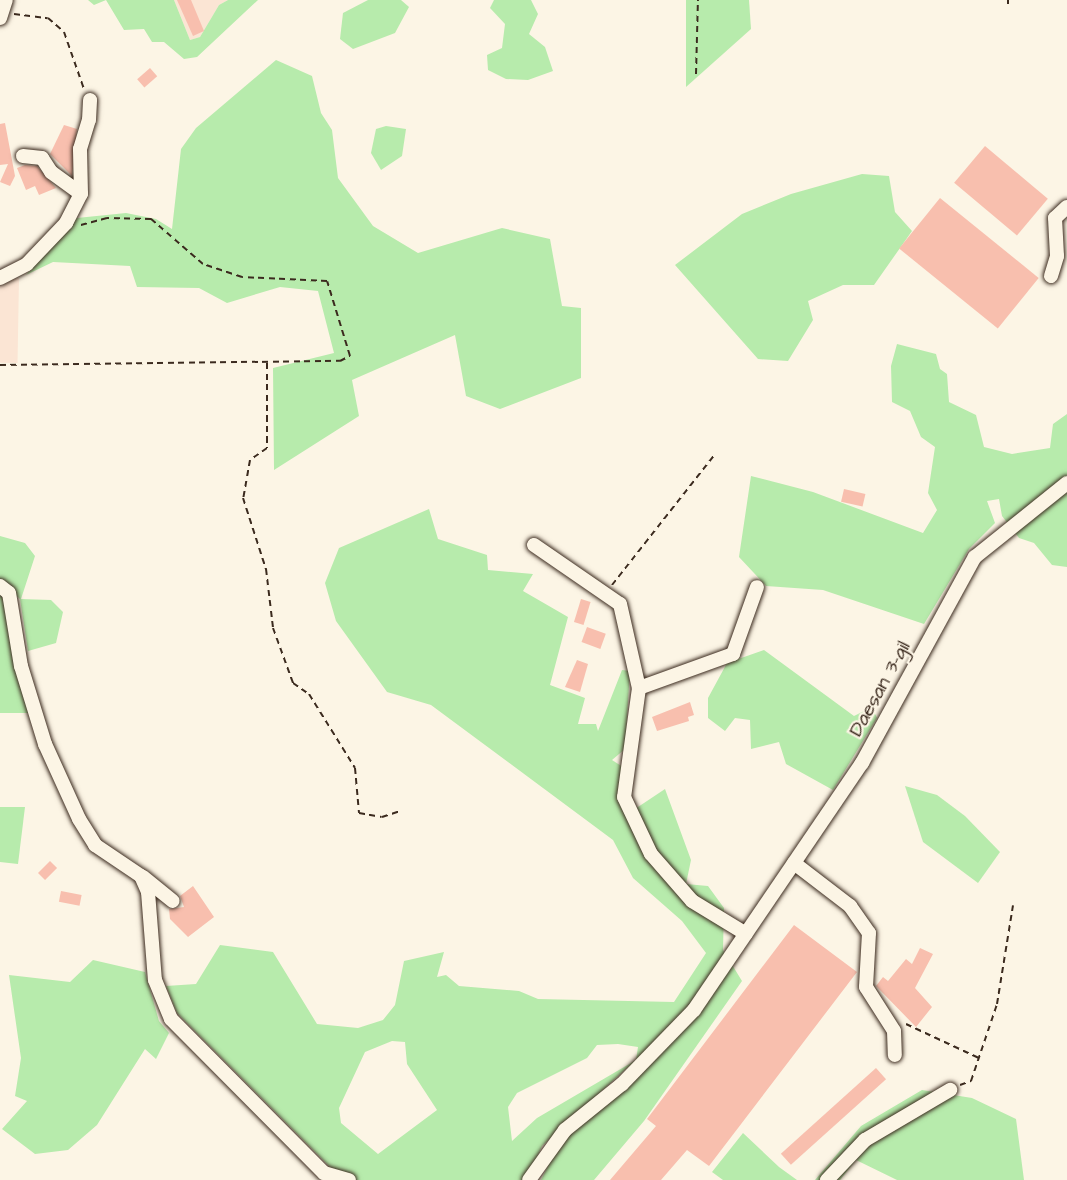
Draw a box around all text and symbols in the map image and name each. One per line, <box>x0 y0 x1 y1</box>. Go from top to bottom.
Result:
street label: Daesan 3-gil <box>844 637 916 741</box>

